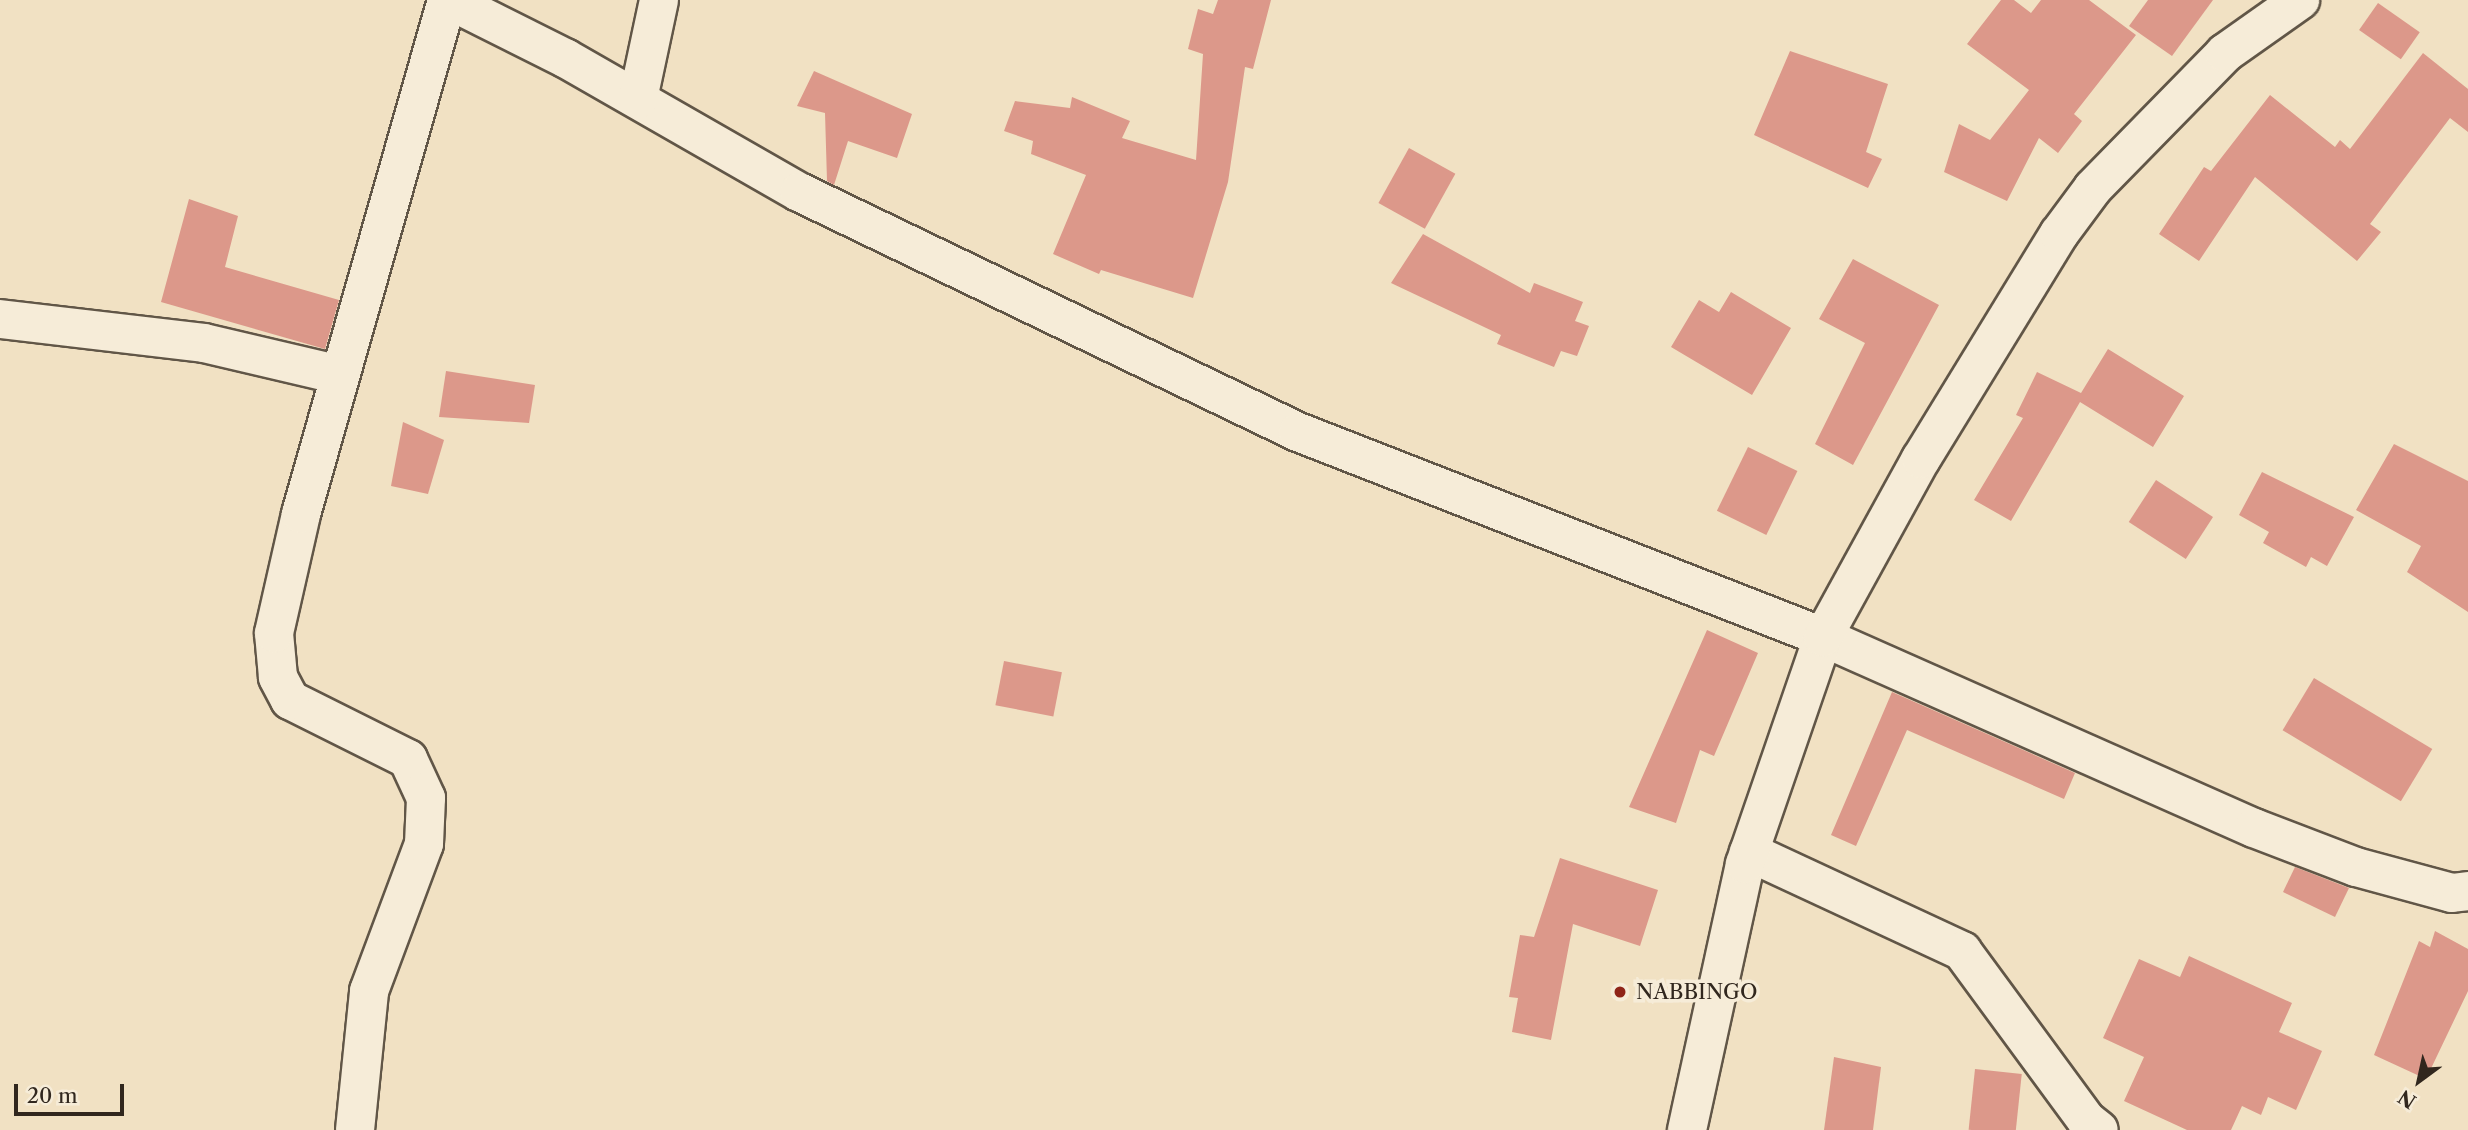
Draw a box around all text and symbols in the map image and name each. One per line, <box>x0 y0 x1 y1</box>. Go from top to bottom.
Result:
place label: NABBINGO <box>1636 979 1757 1005</box>
marker: NABBINGO <box>1610 982 1630 1002</box>
north arrow <box>2384 1046 2454 1116</box>
scale bar <box>18 1070 128 1114</box>
text: 20 m <box>27 1083 78 1108</box>
text: N <box>2394 1085 2420 1113</box>

